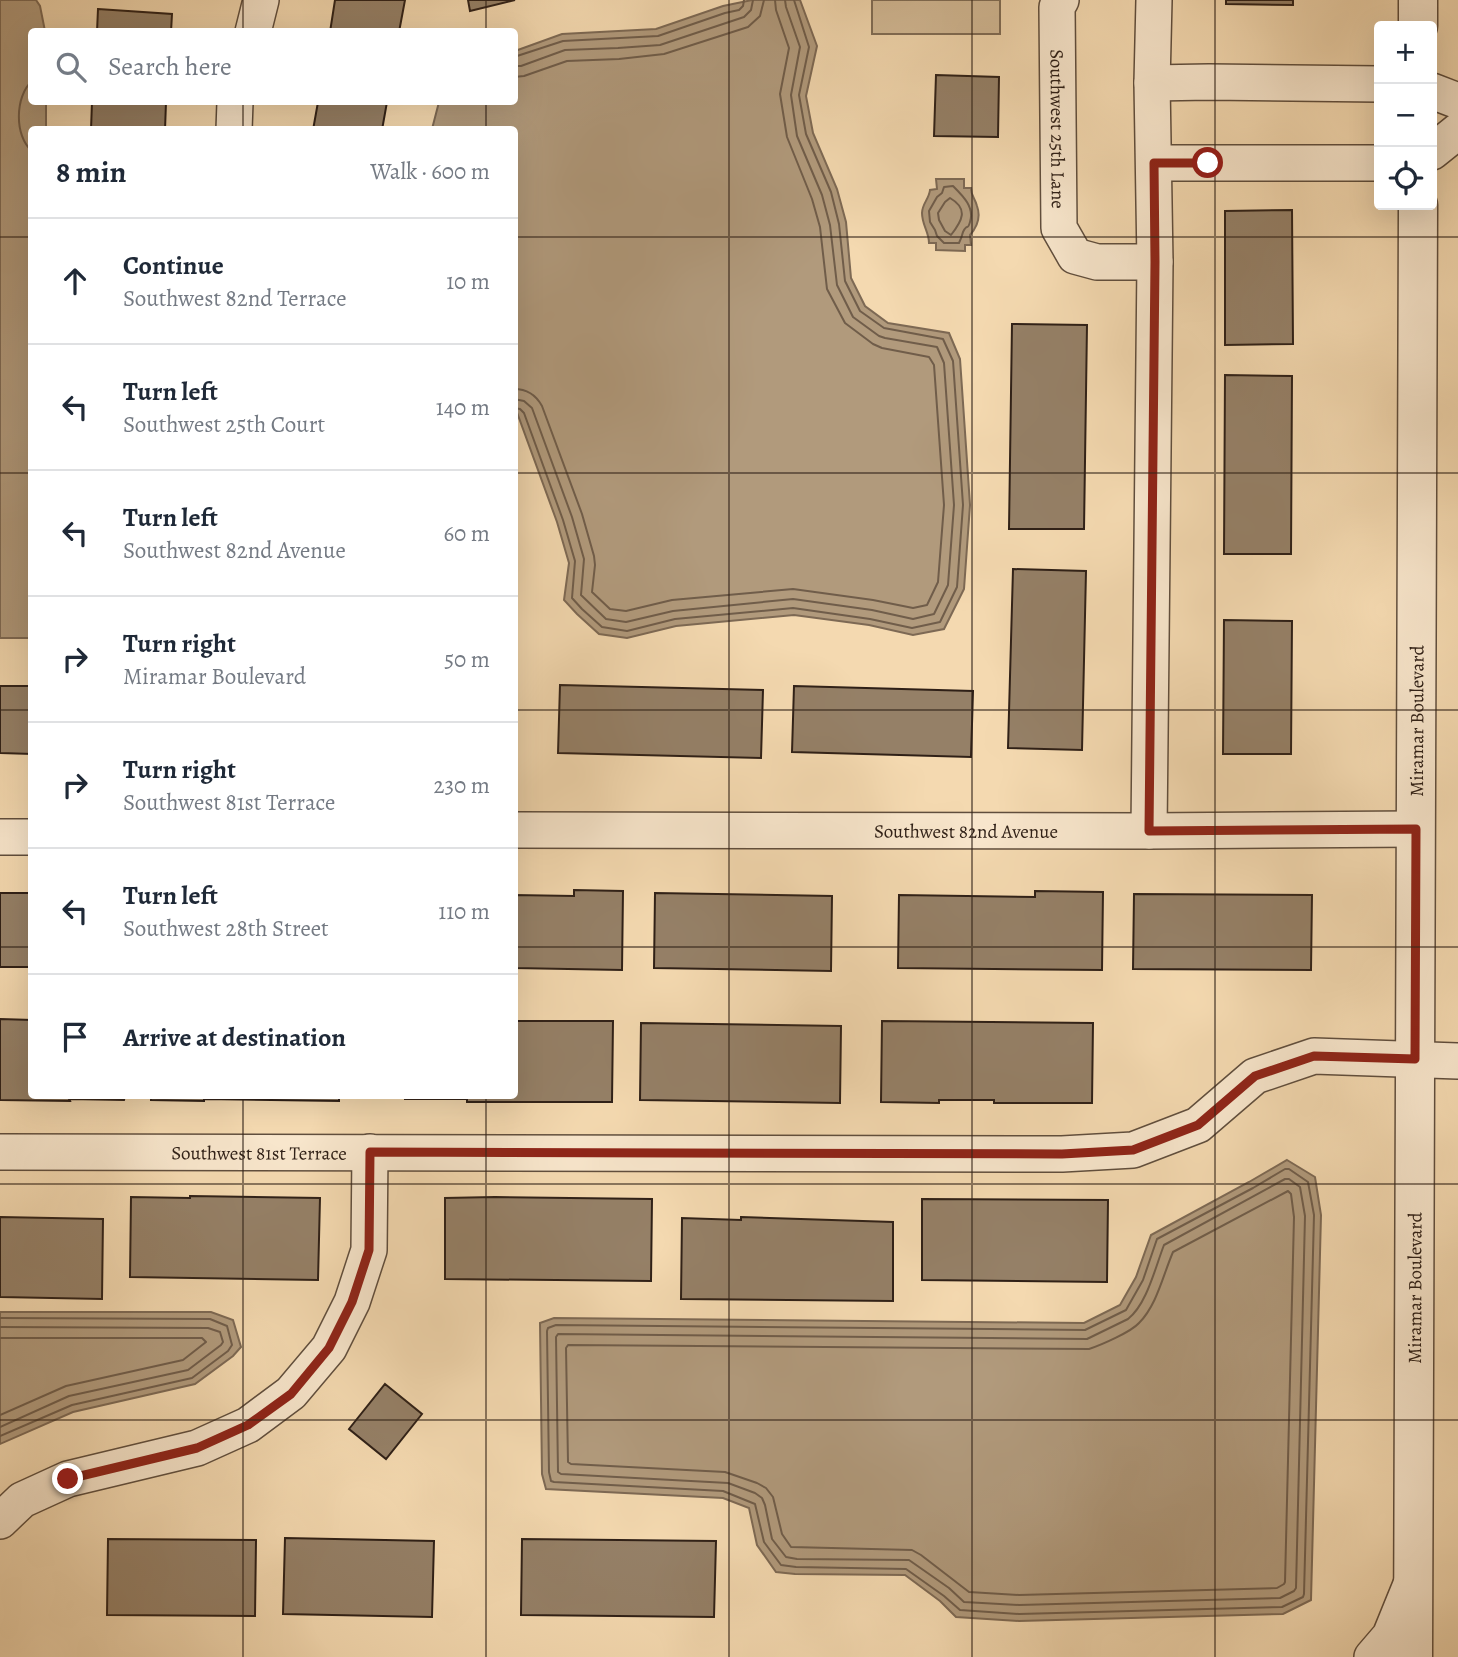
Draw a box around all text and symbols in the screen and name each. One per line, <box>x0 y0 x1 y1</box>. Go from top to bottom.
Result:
map controls <box>1374 21 1437 210</box>
button: + <box>1374 21 1437 84</box>
search box <box>28 28 518 105</box>
icon: search <box>52 48 90 86</box>
text: Search here <box>108 49 232 84</box>
street label: Southwest 25th Lane <box>1043 49 1071 209</box>
button: − <box>1374 84 1437 147</box>
route start <box>1192 147 1223 178</box>
button: locate <box>1374 147 1437 210</box>
text: 8 min <box>56 152 126 192</box>
text: Walk · 600 m <box>370 156 490 187</box>
text: Continue <box>123 248 224 283</box>
icon: ahead <box>56 262 94 300</box>
text: 10 m <box>446 266 490 297</box>
text: Southwest 82nd Terrace <box>123 283 347 314</box>
text: Turn left <box>123 374 218 409</box>
icon: left <box>56 388 94 426</box>
text: 140 m <box>436 392 490 423</box>
text: Southwest 25th Court <box>123 409 325 440</box>
text: Turn left <box>123 500 218 535</box>
icon: left <box>56 514 94 552</box>
text: 60 m <box>443 518 490 549</box>
text: Southwest 82nd Avenue <box>123 535 346 566</box>
text: Turn right <box>123 626 236 661</box>
icon: right <box>56 640 94 678</box>
text: 50 m <box>444 644 490 675</box>
street label: Miramar Boulevard <box>1404 645 1430 797</box>
text: Miramar Boulevard <box>123 661 306 692</box>
text: Turn right <box>123 752 236 787</box>
icon: right <box>56 766 94 804</box>
text: 230 m <box>434 770 490 801</box>
text: Southwest 81st Terrace <box>123 787 335 818</box>
street label: Southwest 82nd Avenue <box>874 819 1058 845</box>
text: Turn left <box>123 878 218 913</box>
icon: left <box>56 892 94 930</box>
text: 110 m <box>438 896 490 927</box>
text: Southwest 28th Street <box>123 913 329 944</box>
icon: arrive <box>56 1018 94 1056</box>
text: Arrive at destination <box>123 1020 346 1055</box>
street label: Southwest 81st Terrace <box>171 1140 347 1167</box>
street label: Miramar Boulevard <box>1402 1212 1429 1364</box>
route end <box>52 1463 83 1494</box>

